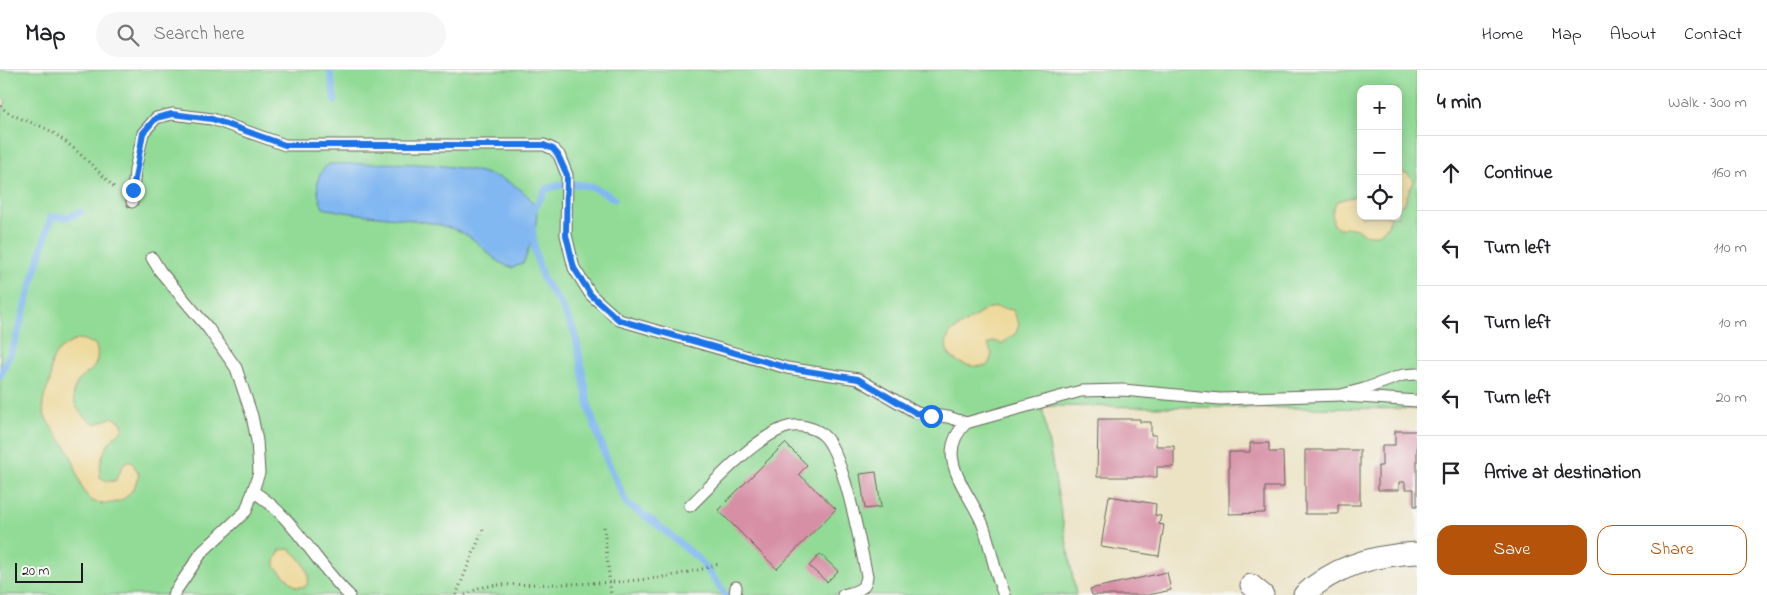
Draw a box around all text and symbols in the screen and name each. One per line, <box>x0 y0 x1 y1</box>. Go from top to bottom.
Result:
search box <box>96 12 446 57</box>
text: Map <box>25 17 66 52</box>
icon: search <box>114 21 142 49</box>
text: Search here <box>154 21 245 48</box>
text: Home <box>1482 22 1523 48</box>
text: Map <box>1551 22 1582 48</box>
text: About <box>1610 22 1656 48</box>
text: Contact <box>1684 22 1742 48</box>
map controls <box>1357 85 1402 220</box>
button: + <box>1357 85 1402 130</box>
text: 4 min <box>1437 88 1481 118</box>
text: Walk · 300 m <box>1668 91 1747 115</box>
button: − <box>1357 130 1402 175</box>
icon: ahead <box>1437 159 1465 187</box>
text: Continue <box>1484 160 1552 187</box>
text: 160 m <box>1712 161 1747 185</box>
button: locate <box>1357 175 1402 220</box>
route end <box>122 179 145 202</box>
icon: left <box>1437 234 1465 262</box>
text: Turn left <box>1484 235 1551 262</box>
text: 110 m <box>1713 236 1747 260</box>
icon: left <box>1437 309 1465 337</box>
text: Turn left <box>1484 310 1551 337</box>
text: 10 m <box>1719 311 1747 335</box>
icon: left <box>1437 384 1465 412</box>
text: Turn left <box>1484 385 1551 412</box>
text: 20 m <box>1716 386 1747 410</box>
route start <box>920 405 943 428</box>
icon: arrive <box>1437 459 1465 487</box>
text: Arrive at destination <box>1484 460 1641 487</box>
button: Save <box>1437 525 1587 575</box>
button: Share <box>1597 525 1747 575</box>
scale bar <box>15 560 82 583</box>
text: 20 m <box>22 561 49 582</box>

